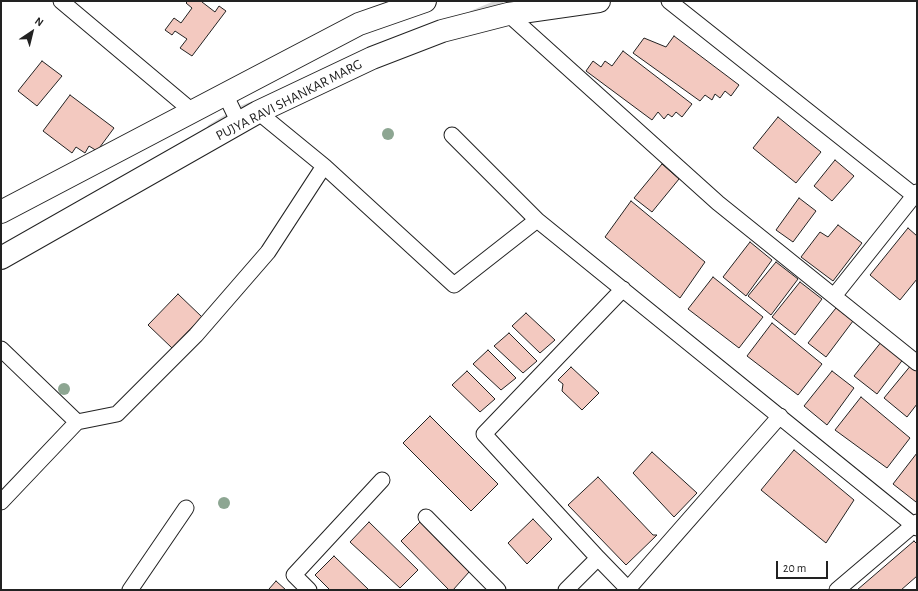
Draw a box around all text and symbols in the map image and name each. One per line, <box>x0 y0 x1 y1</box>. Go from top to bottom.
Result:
north arrow <box>12 12 52 52</box>
text: N <box>33 15 45 28</box>
street label: PUJYA RAVI SHANKAR MARG <box>213 56 365 144</box>
scale bar <box>778 553 830 579</box>
text: 20 m <box>783 562 806 574</box>

